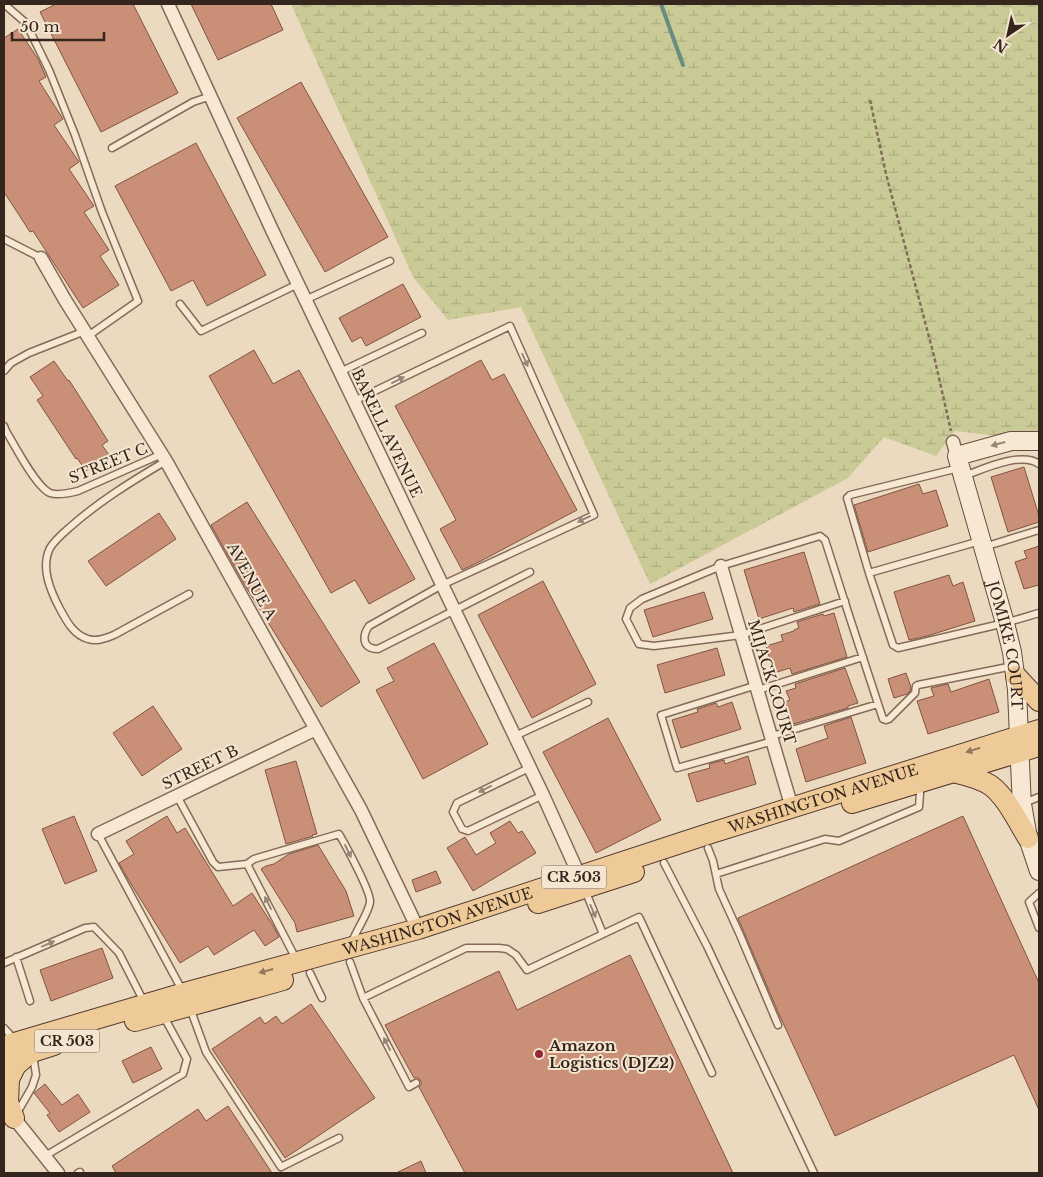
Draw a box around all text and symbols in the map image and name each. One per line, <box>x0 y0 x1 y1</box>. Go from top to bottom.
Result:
scale bar <box>12 10 105 42</box>
north arrow <box>983 10 1033 60</box>
text: 50 m <box>20 17 60 36</box>
text: N <box>990 35 1011 57</box>
one-way arrow <box>522 353 530 367</box>
street label: BARELL AVENUE <box>348 365 427 501</box>
one-way arrow <box>391 375 405 383</box>
street label: STREET C <box>66 439 150 487</box>
one-way arrow <box>990 440 1005 448</box>
one-way arrow <box>577 516 591 524</box>
street label: AVENUE A <box>222 538 281 623</box>
street label: JOMIKE COURT <box>983 576 1027 710</box>
street label: MIJACK COURT <box>744 617 800 747</box>
street label: STREET B <box>159 740 241 794</box>
one-way arrow <box>965 747 980 755</box>
street label: WASHINGTON AVENUE <box>725 759 920 837</box>
one-way arrow <box>478 785 493 793</box>
one-way arrow <box>344 844 352 858</box>
road number: CR 503 <box>542 866 606 889</box>
street label: WASHINGTON AVENUE <box>339 883 535 959</box>
one-way arrow <box>264 896 272 910</box>
one-way arrow <box>590 904 598 918</box>
one-way arrow <box>41 939 56 947</box>
one-way arrow <box>259 967 274 975</box>
road number: CR 503 <box>34 1030 100 1052</box>
place label: Amazon Logistics (DJZ2) <box>548 1036 674 1072</box>
one-way arrow <box>383 1037 391 1051</box>
marker: Amazon Logistics (DJZ2) <box>533 1048 545 1060</box>

